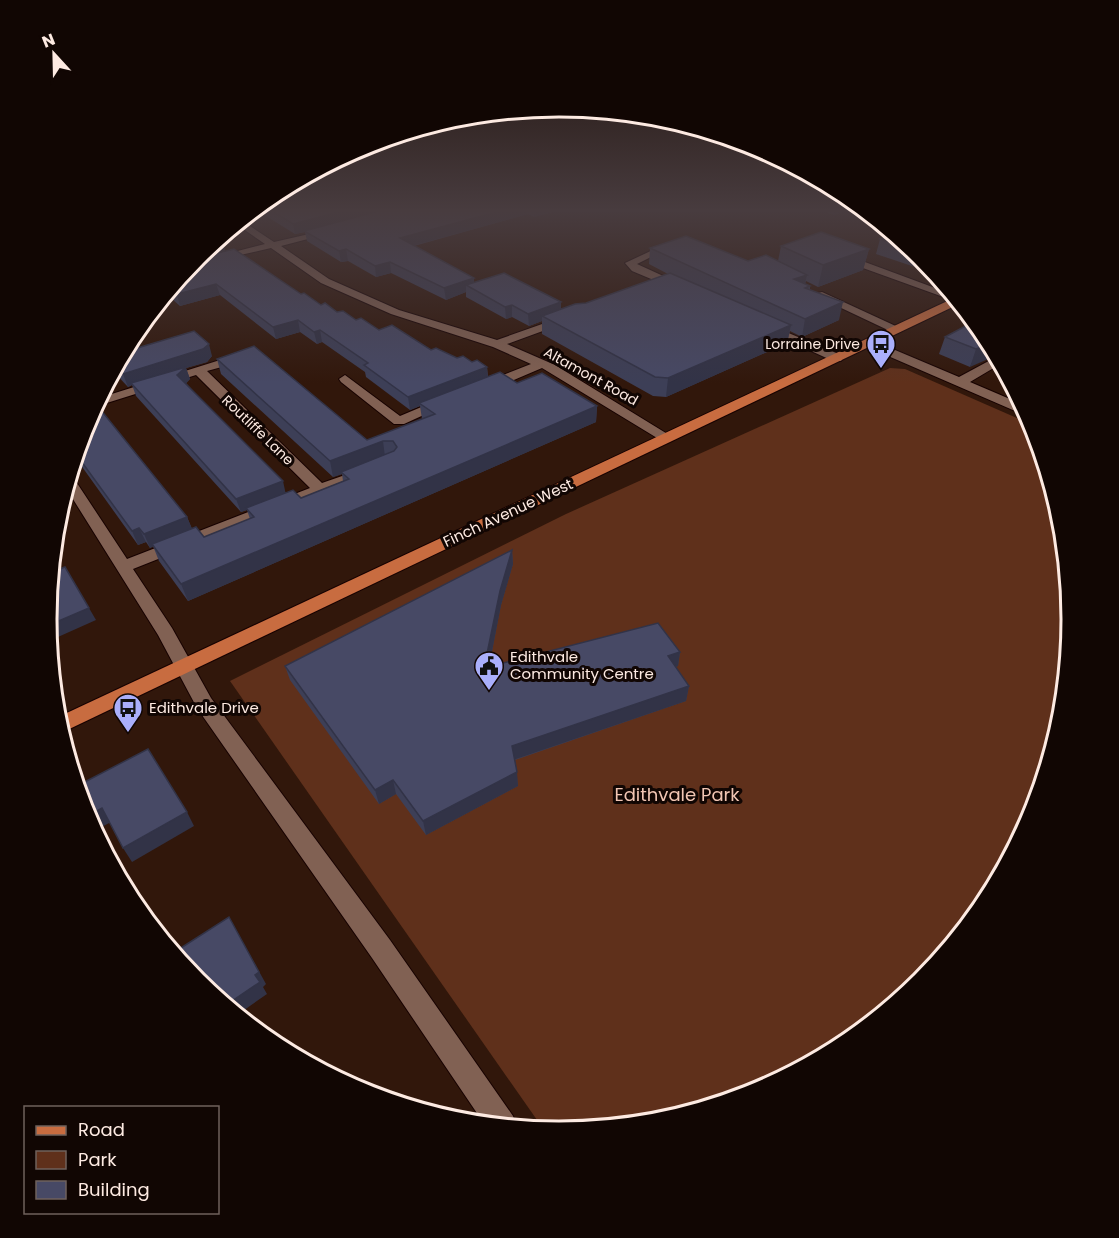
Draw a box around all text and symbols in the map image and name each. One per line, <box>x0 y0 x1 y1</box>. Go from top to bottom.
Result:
north arrow <box>24 24 84 84</box>
text: N <box>39 28 58 53</box>
bus stop icon: Lorraine Drive <box>865 328 897 370</box>
place label: Lorraine Drive <box>765 334 860 354</box>
street label: Altamont Road <box>540 342 642 410</box>
street label: Routliffe Lane <box>218 390 299 470</box>
street label: Finch Avenue West <box>439 473 576 552</box>
place label: Edithvale Community Centre <box>510 646 654 684</box>
public building icon: Edithvale Community Centre <box>473 650 505 692</box>
bus stop icon: Edithvale Drive <box>112 692 144 734</box>
place label: Edithvale Drive <box>149 697 259 718</box>
park label: Edithvale Park <box>614 782 740 807</box>
legend <box>24 1106 219 1214</box>
text: Road <box>78 1117 125 1142</box>
text: Park <box>78 1147 117 1172</box>
text: Building <box>78 1177 150 1202</box>

